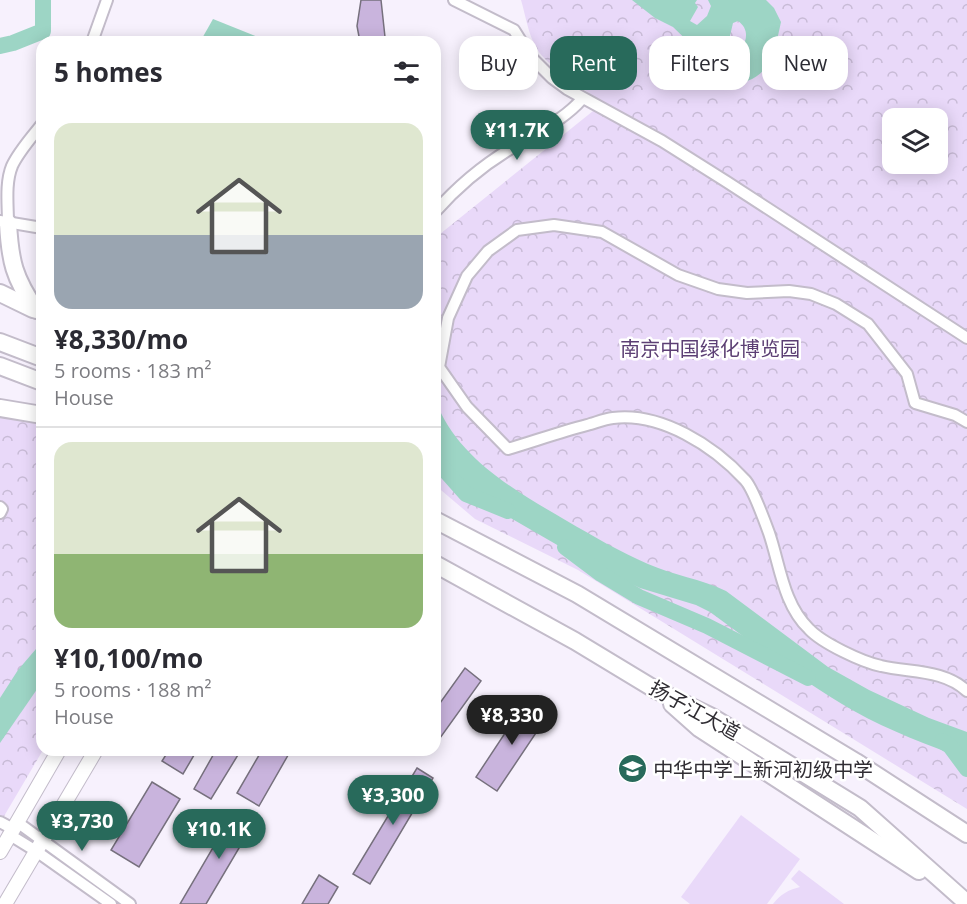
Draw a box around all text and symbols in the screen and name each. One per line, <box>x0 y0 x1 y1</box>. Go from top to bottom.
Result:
chip: Buy <box>459 36 538 90</box>
chip: Rent <box>550 36 637 90</box>
chip: Filters <box>649 36 750 90</box>
chip: New <box>762 36 848 90</box>
text: 5 homes <box>54 54 163 90</box>
icon: filters <box>390 56 423 89</box>
map controls <box>882 108 948 174</box>
button: layers <box>882 108 948 174</box>
pin: ¥11.7K <box>468 110 566 161</box>
text: ¥11.7K <box>485 116 549 143</box>
icon: home <box>185 162 293 270</box>
text: ¥8,330/mo <box>54 321 188 357</box>
park label: 南京中国绿化博览园 <box>620 335 800 362</box>
text: 5 rooms · 183 m² <box>54 357 212 384</box>
text: House <box>54 384 114 411</box>
icon: home <box>185 481 293 589</box>
text: ¥10,100/mo <box>54 640 203 676</box>
street label: 扬子江大道 <box>645 674 745 746</box>
text: 5 rooms · 188 m² <box>54 676 212 703</box>
pin: ¥8,330 <box>463 695 561 746</box>
text: ¥8,330 <box>481 701 543 728</box>
text: House <box>54 703 114 730</box>
school or university icon: 中华中学上新河初级中学 <box>616 753 648 785</box>
place label: 中华中学上新河初级中学 <box>653 756 873 783</box>
pin: ¥3,300 <box>344 775 442 826</box>
text: ¥3,300 <box>362 781 424 808</box>
pin: ¥3,730 <box>33 801 131 852</box>
text: ¥3,730 <box>51 807 113 834</box>
pin: ¥10.1K <box>170 809 268 860</box>
text: ¥10.1K <box>187 815 251 842</box>

